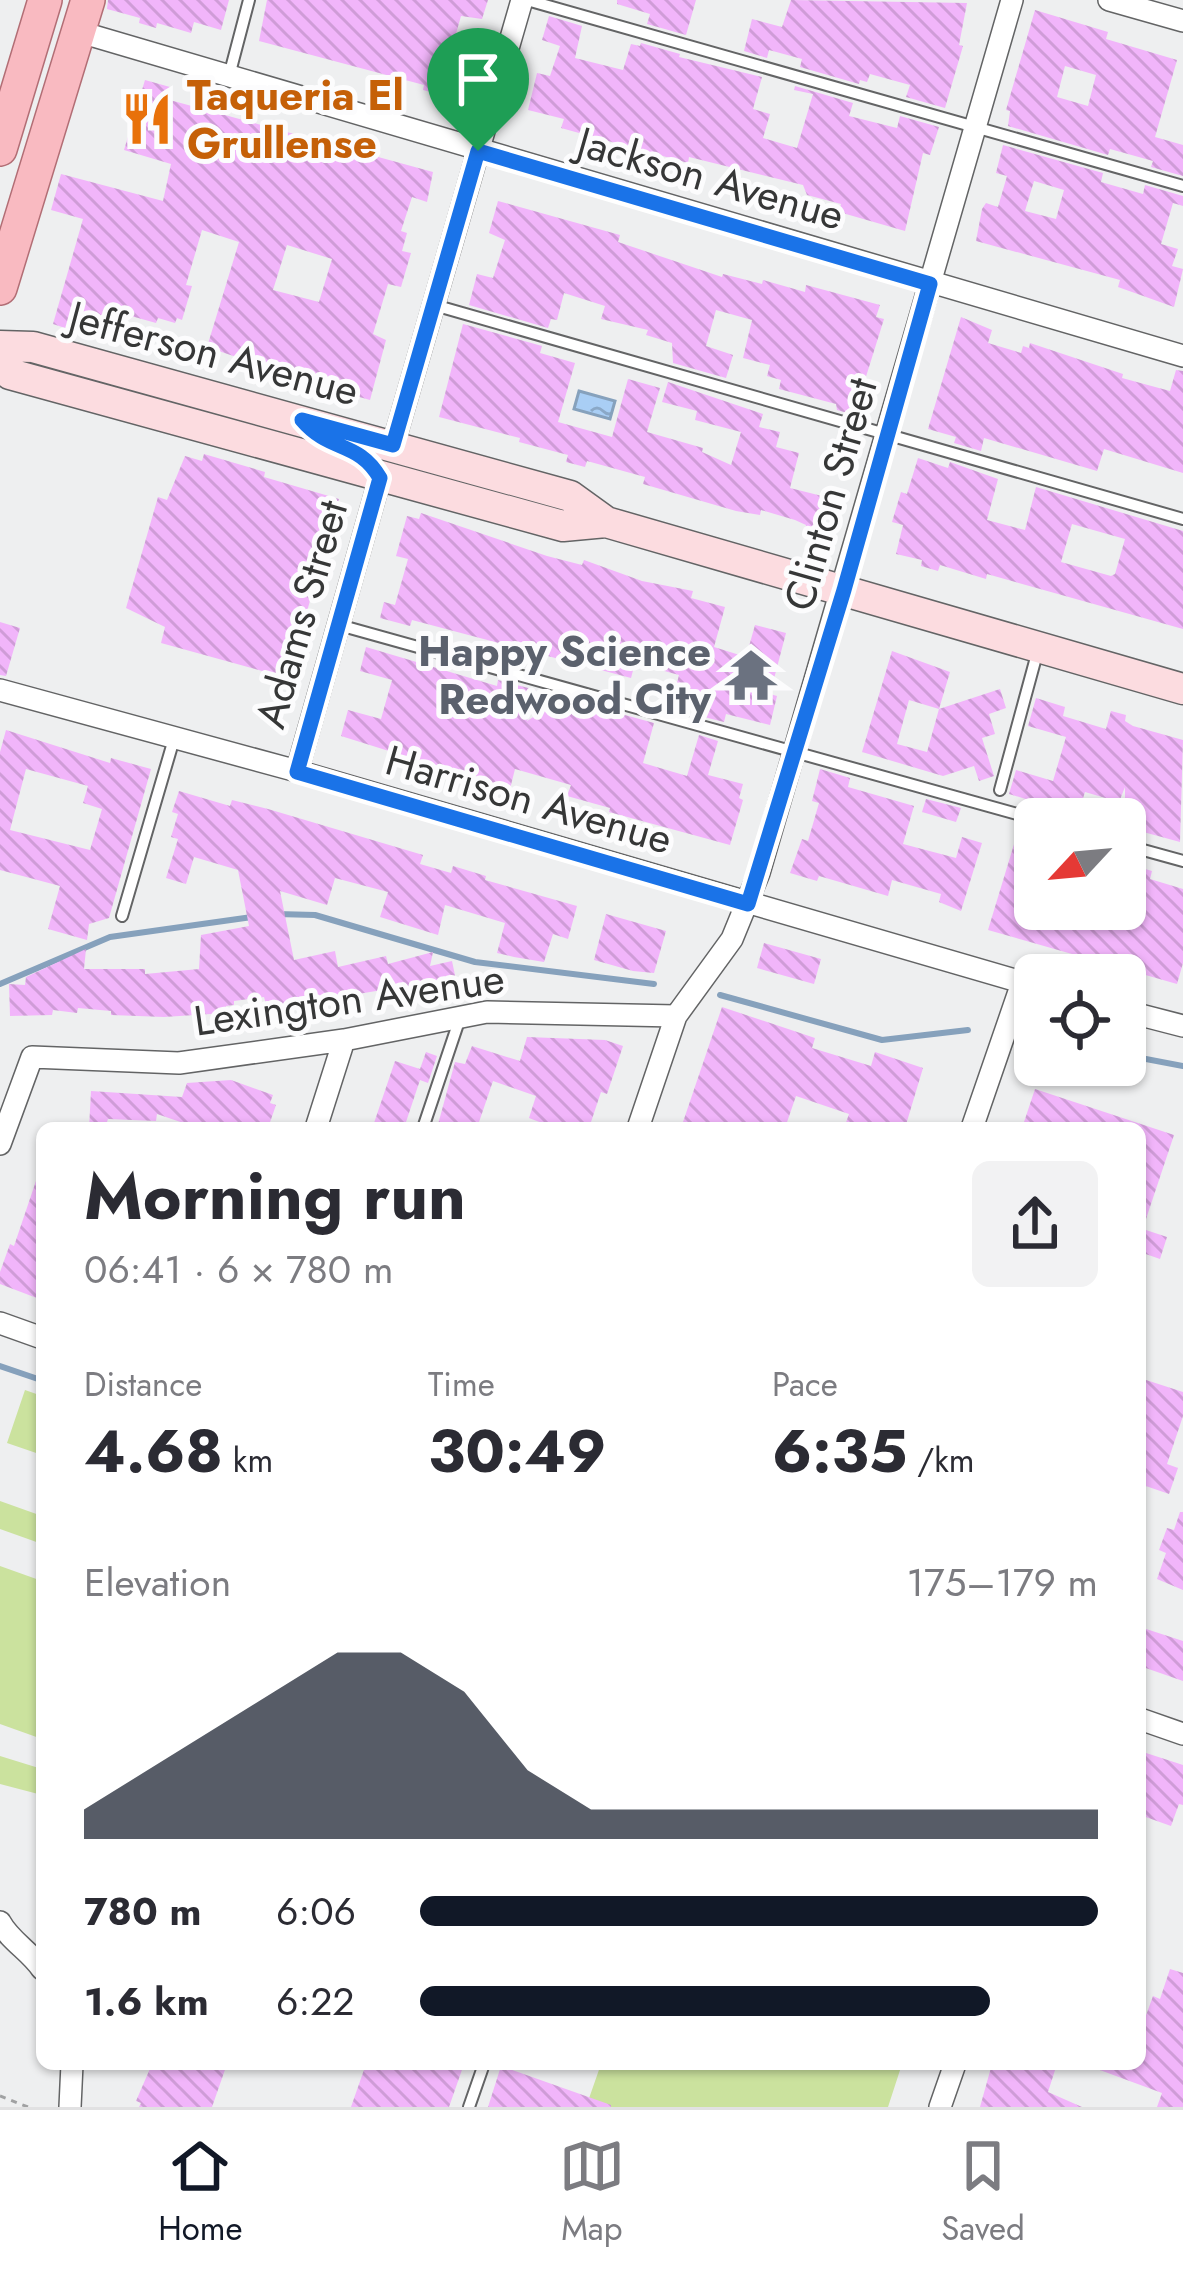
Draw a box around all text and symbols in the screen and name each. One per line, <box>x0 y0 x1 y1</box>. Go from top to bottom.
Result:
pin <box>427 28 529 151</box>
icon: arrive <box>445 46 511 112</box>
place label: Taqueria El Grullense <box>187 65 404 174</box>
restaurant icon: Taqueria El Grullense <box>118 90 176 148</box>
street label: Jackson Avenue <box>566 110 851 246</box>
street label: Jefferson Avenue <box>58 284 365 421</box>
street label: Clinton Street <box>768 371 893 618</box>
street label: Adams Street <box>240 493 363 735</box>
place label: Happy Science Redwood City <box>418 621 712 730</box>
temple icon: Happy Science Redwood City <box>722 646 780 704</box>
street label: Harrison Avenue <box>379 729 679 869</box>
north arrow <box>1014 798 1146 930</box>
map controls <box>1014 798 1146 1086</box>
street label: Lexington Avenue <box>190 948 508 1051</box>
button: locate <box>1014 954 1146 1086</box>
text: Morning run <box>84 1148 466 1244</box>
button: share <box>972 1161 1098 1287</box>
text: 06:41 · 6 × 780 m <box>84 1241 393 1298</box>
text: Distance <box>84 1361 202 1408</box>
text: Time <box>428 1361 495 1408</box>
text: Pace <box>772 1361 838 1408</box>
text: 4.68 <box>84 1408 223 1495</box>
text: 30:49 <box>428 1408 606 1495</box>
text: 6:35 <box>772 1408 907 1495</box>
text: km <box>223 1437 273 1484</box>
text: /km <box>907 1437 975 1484</box>
text: Elevation <box>84 1554 231 1611</box>
text: 175–179 m <box>907 1554 1098 1611</box>
text: 780 m <box>84 1883 201 1940</box>
text: 6:06 <box>276 1883 356 1940</box>
text: 1.6 km <box>84 1973 209 2030</box>
text: 6:22 <box>276 1973 355 2030</box>
tab: Home <box>158 2133 243 2252</box>
tab: Map <box>559 2133 625 2252</box>
tab: Saved <box>941 2133 1025 2252</box>

